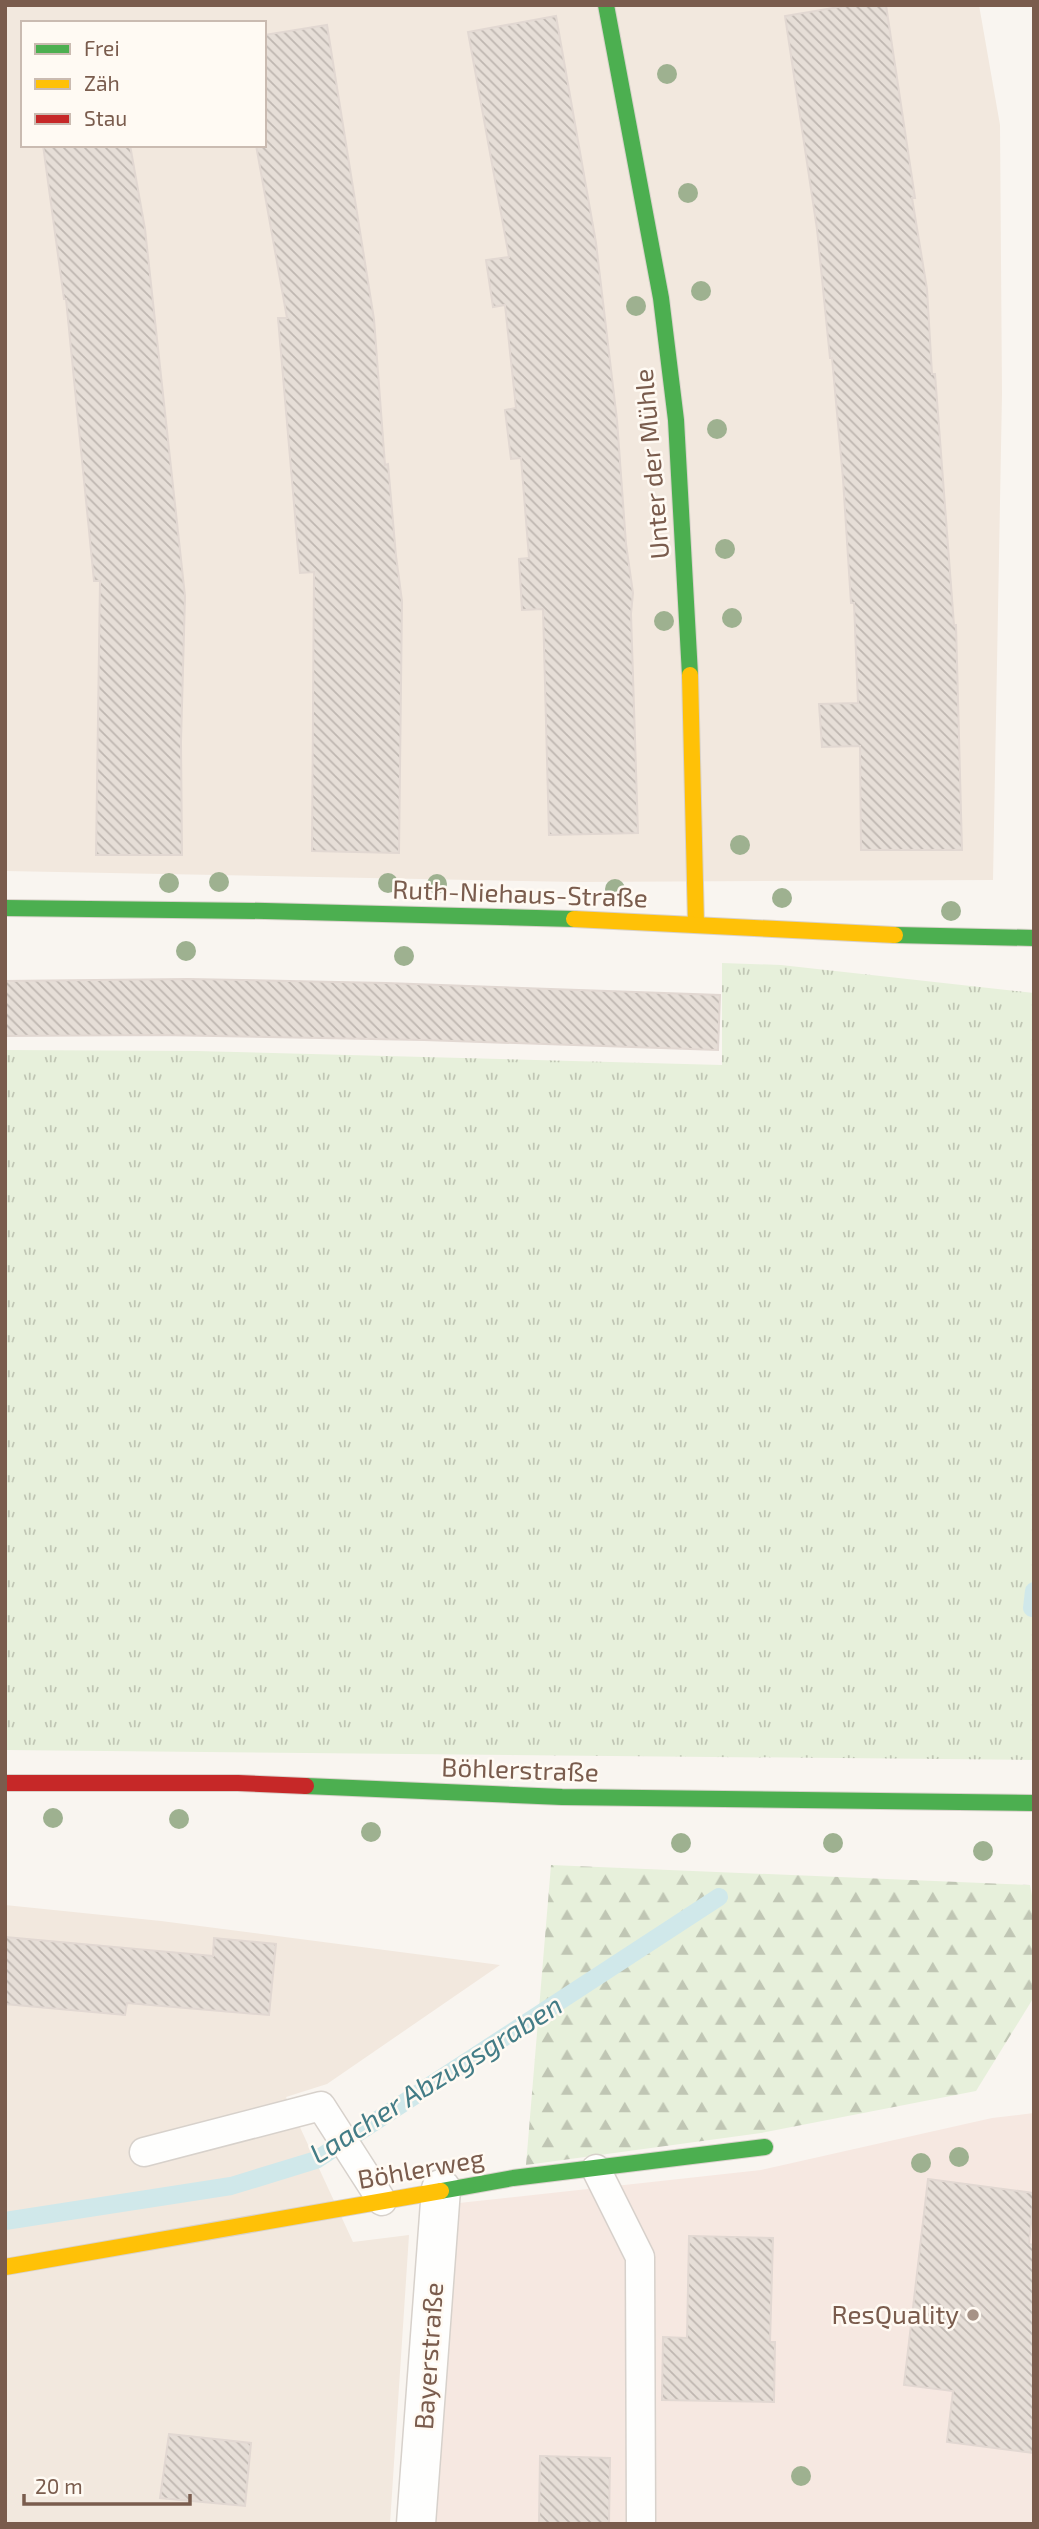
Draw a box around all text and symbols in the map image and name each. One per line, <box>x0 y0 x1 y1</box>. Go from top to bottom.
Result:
legend <box>21 21 266 147</box>
text: Frei <box>84 35 120 60</box>
text: Zäh <box>84 70 120 95</box>
text: Stau <box>84 105 127 130</box>
street label: Unter der Mühle <box>627 368 674 561</box>
street label: Ruth-Niehaus-Straße <box>392 873 648 912</box>
street label: Böhlerstraße <box>441 1750 599 1787</box>
water label: Laacher Abzugsgraben <box>303 1987 568 2170</box>
street label: Böhlerweg <box>355 2141 486 2194</box>
street label: Bayerstraße <box>407 2281 448 2431</box>
place label: ResQuality <box>832 2298 959 2329</box>
marker: ResQuality <box>965 2307 981 2323</box>
scale bar <box>24 2462 191 2506</box>
text: 20 m <box>35 2473 83 2498</box>

